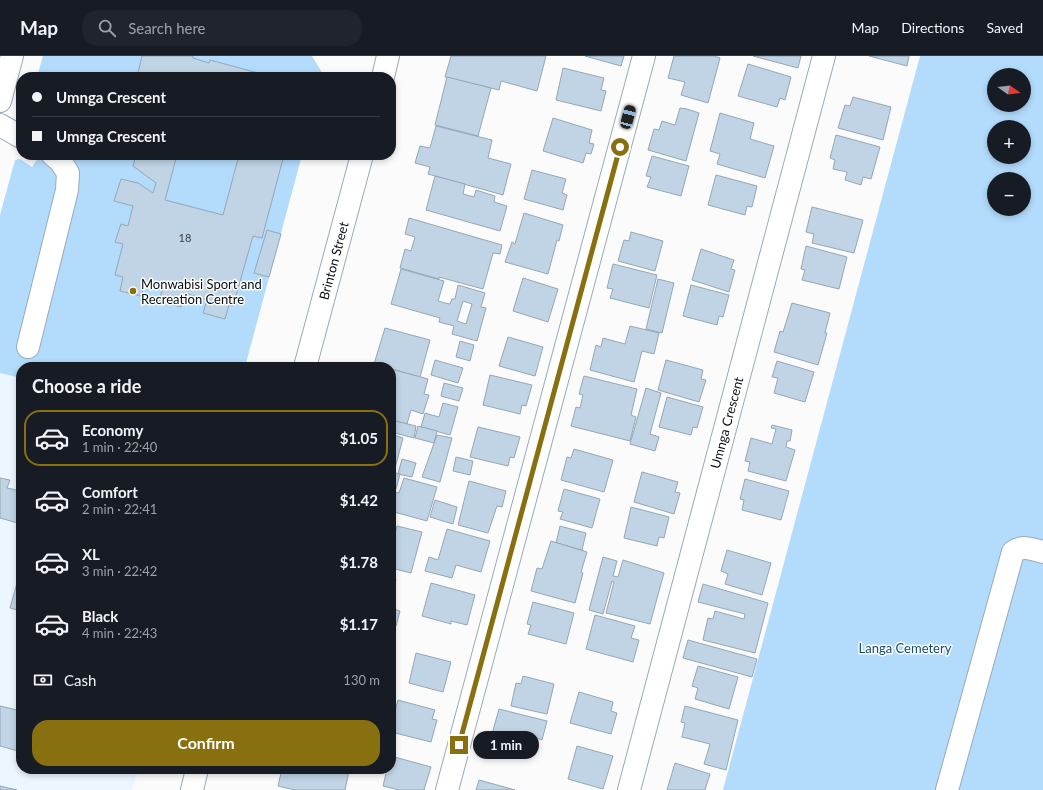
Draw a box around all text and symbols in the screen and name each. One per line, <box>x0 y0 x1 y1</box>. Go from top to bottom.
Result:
search box <box>82 10 362 46</box>
text: Map <box>20 16 58 39</box>
icon: search <box>96 17 118 39</box>
text: Search here <box>128 19 206 37</box>
text: Map <box>852 19 879 36</box>
text: Directions <box>901 19 964 36</box>
text: Saved <box>986 19 1023 36</box>
north arrow <box>987 68 1031 112</box>
map controls <box>987 68 1031 216</box>
text: Umnga Crescent <box>56 88 166 106</box>
car <box>619 104 637 130</box>
button: + <box>987 120 1031 164</box>
text: Umnga Crescent <box>56 127 166 145</box>
route start <box>611 138 629 156</box>
button: − <box>987 172 1031 216</box>
street label: Brinton Street <box>315 220 352 302</box>
house number: 18 <box>179 231 191 244</box>
place label: Monwabisi Sport and Recreation Centre <box>141 276 262 307</box>
marker: Monwabisi Sport and Recreation Centre <box>128 286 138 296</box>
text: Choose a ride <box>32 375 141 397</box>
street label: Umnga Crescent <box>707 375 746 470</box>
icon: car <box>34 420 70 456</box>
text: Economy <box>82 421 143 439</box>
text: $1.05 <box>340 429 378 447</box>
text: 1 min · 22:40 <box>82 439 157 455</box>
icon: car <box>34 482 70 518</box>
text: Comfort <box>82 483 138 501</box>
text: $1.42 <box>340 491 378 509</box>
text: 2 min · 22:41 <box>82 501 157 517</box>
icon: car <box>34 544 70 580</box>
text: XL <box>82 545 100 563</box>
text: $1.78 <box>340 553 378 571</box>
text: 3 min · 22:42 <box>82 563 157 579</box>
icon: car <box>34 606 70 642</box>
text: Black <box>82 607 118 625</box>
text: $1.17 <box>340 615 378 633</box>
text: 4 min · 22:43 <box>82 625 157 641</box>
park label: Langa Cemetery <box>859 640 952 656</box>
icon: cash <box>32 669 54 691</box>
text: Cash <box>64 671 96 689</box>
text: 130 m <box>343 672 380 688</box>
button: Confirm <box>32 720 380 766</box>
callout: 1 min <box>473 731 539 759</box>
route end <box>450 736 468 754</box>
text: 1 min <box>490 737 522 753</box>

